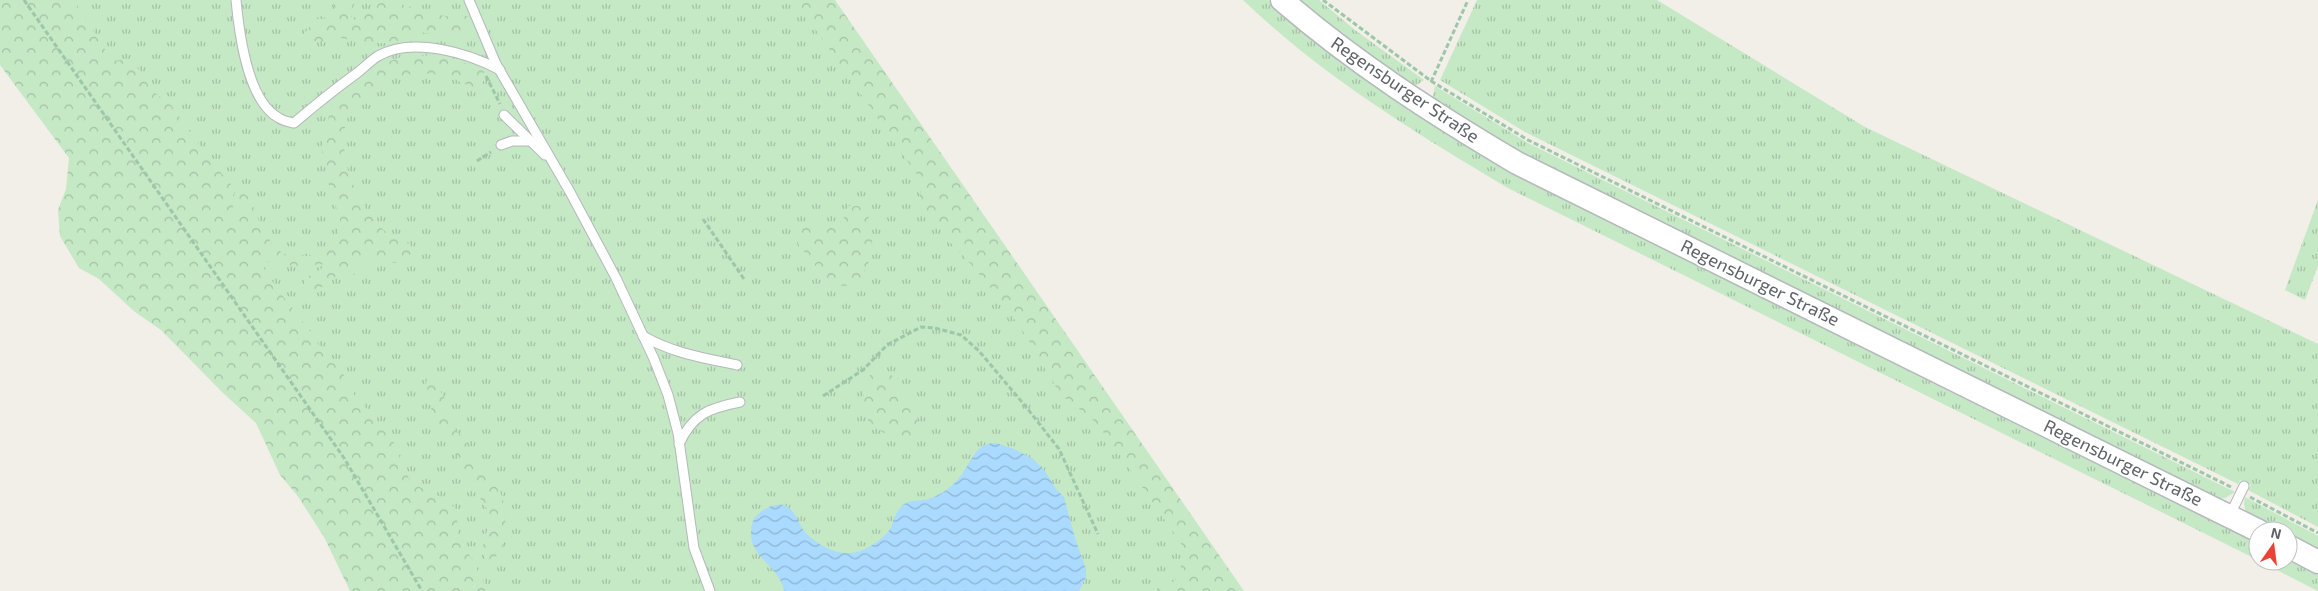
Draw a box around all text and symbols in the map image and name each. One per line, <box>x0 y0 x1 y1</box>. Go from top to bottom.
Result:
street label: Regensburger Straße <box>1327 31 1484 147</box>
street label: Regensburger Straße <box>1677 234 1843 330</box>
street label: Regensburger Straße <box>2040 414 2206 510</box>
north arrow <box>2248 521 2298 571</box>
text: N <box>2269 523 2283 542</box>

